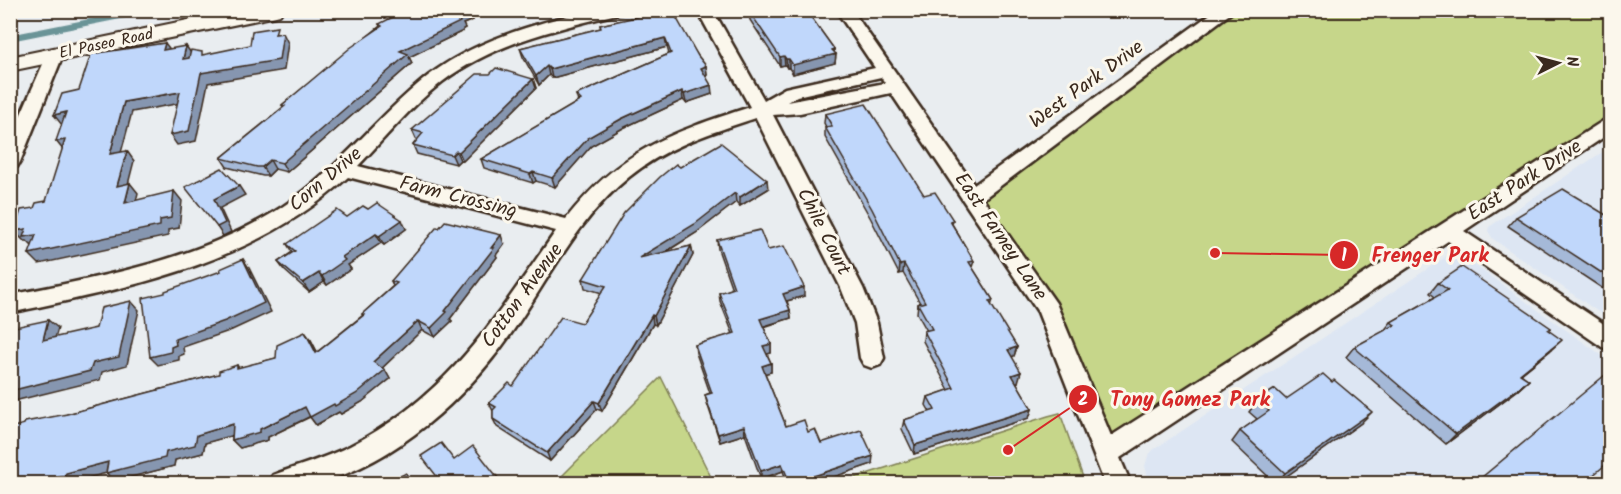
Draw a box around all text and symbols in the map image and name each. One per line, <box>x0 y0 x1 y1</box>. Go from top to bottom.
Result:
street label: El Paseo Road <box>57 22 156 66</box>
street label: West Park Drive <box>1023 32 1151 138</box>
north arrow <box>1528 33 1588 93</box>
text: N <box>1558 55 1584 68</box>
street label: East Park Drive <box>1461 132 1589 230</box>
street label: Corn Drive <box>282 139 370 221</box>
street label: East Farney Lane <box>945 166 1055 308</box>
street label: Farm Crossing <box>396 168 520 228</box>
street label: Chile Court <box>787 183 859 282</box>
callout: Frenger Park <box>1329 235 1500 274</box>
street label: Cotton Avenue <box>474 237 572 355</box>
text: Frenger Park <box>1371 240 1489 273</box>
text: 1 <box>1341 242 1347 271</box>
callout: Tony Gomez Park <box>1068 380 1282 419</box>
text: Tony Gomez Park <box>1110 384 1270 417</box>
text: 2 <box>1078 386 1088 415</box>

